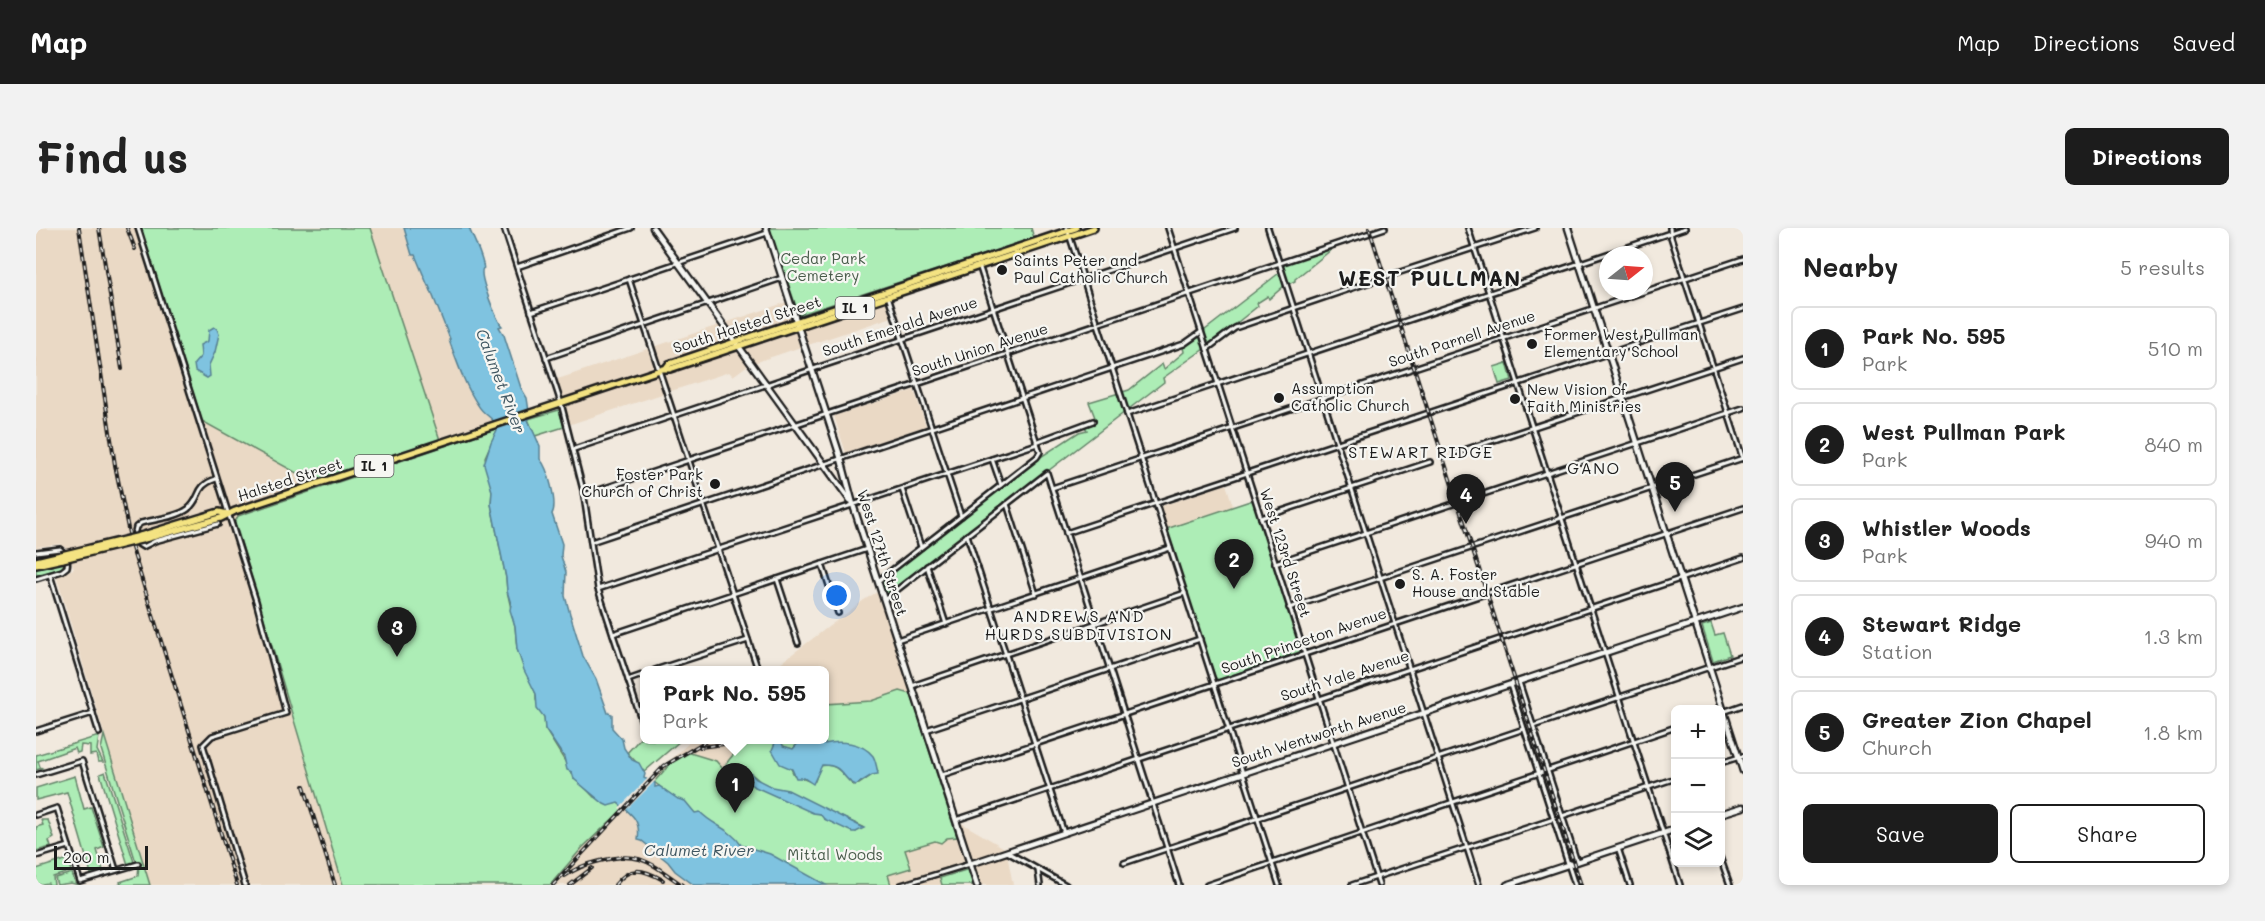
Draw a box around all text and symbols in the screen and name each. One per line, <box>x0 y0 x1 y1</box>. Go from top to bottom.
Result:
text: Map <box>30 24 87 60</box>
text: Map <box>1957 29 2000 56</box>
text: Directions <box>2033 29 2140 56</box>
text: Saved <box>2173 29 2235 56</box>
button: Directions <box>2065 128 2229 185</box>
text: Find us <box>36 129 188 184</box>
north arrow <box>1599 246 1653 300</box>
park label: Cedar Park Cemetery <box>780 248 866 285</box>
place label: Saints Peter and Paul Catholic Church <box>1014 250 1167 287</box>
text: Nearby <box>1803 250 1898 284</box>
text: 5 results <box>2120 254 2205 280</box>
marker: Saints Peter and Paul Catholic Church <box>995 263 1009 277</box>
district label: WEST PULLMAN <box>1338 264 1522 291</box>
street label: South Halsted Street <box>670 291 823 357</box>
street label: South Emerald Avenue <box>820 291 980 361</box>
road number: IL 1 <box>836 297 874 319</box>
street label: South Parnell Avenue <box>1386 305 1538 371</box>
street label: South Union Avenue <box>909 318 1050 381</box>
text: Park No. 595 <box>1862 321 2005 350</box>
place label: Former West Pullman Elementary School <box>1544 324 1698 361</box>
water label: Calumet River <box>472 325 531 436</box>
text: 1 <box>1820 335 1829 361</box>
text: 510 m <box>2148 335 2203 361</box>
marker: Former West Pullman Elementary School <box>1525 337 1539 351</box>
text: Park <box>1862 350 1907 376</box>
place label: Assumption Catholic Church <box>1291 378 1409 415</box>
place label: New Vision of Faith Ministries <box>1527 379 1641 416</box>
marker: Assumption Catholic Church <box>1272 391 1286 405</box>
marker: New Vision of Faith Ministries <box>1508 392 1522 406</box>
text: West Pullman Park <box>1862 417 2066 446</box>
text: 2 <box>1819 431 1830 457</box>
text: 840 m <box>2144 431 2203 457</box>
district label: STEWART RIDGE <box>1348 441 1494 462</box>
text: Park <box>1862 446 1907 472</box>
street label: Halsted Street <box>235 453 345 505</box>
road number: IL 1 <box>354 455 394 477</box>
district label: GANO <box>1567 457 1621 478</box>
pin: 5 <box>1656 462 1694 512</box>
place label: Foster Park Church of Christ <box>581 464 703 501</box>
pin: 4 <box>1446 474 1486 524</box>
marker: Foster Park Church of Christ <box>708 477 722 491</box>
street label: West 123rd Street <box>1256 486 1316 620</box>
street label: West 127th Street <box>853 487 913 619</box>
text: Whistler Woods <box>1862 513 2031 542</box>
text: 3 <box>1819 527 1831 553</box>
text: 940 m <box>2145 527 2203 553</box>
pin: 2 <box>1214 540 1254 589</box>
text: Park <box>1862 542 1907 568</box>
place label: S. A. Foster House and Stable <box>1412 564 1540 601</box>
marker: S. A. Foster House and Stable <box>1393 577 1407 591</box>
your location <box>822 581 851 610</box>
street label: South Princeton Avenue <box>1218 602 1389 678</box>
district label: ANDREWS AND HURDS SUBDIVISION <box>985 605 1173 644</box>
pin: 3 <box>378 608 416 657</box>
text: Stewart Ridge <box>1862 609 2021 638</box>
text: 4 <box>1818 623 1831 649</box>
text: 1.3 km <box>2143 623 2203 649</box>
text: Station <box>1862 638 1932 664</box>
street label: South Yale Avenue <box>1278 645 1412 705</box>
popup <box>640 666 829 744</box>
text: Park No. 595 <box>663 678 806 707</box>
street label: South Wentworth Avenue <box>1229 696 1409 772</box>
map controls <box>1671 705 1725 867</box>
button: + <box>1671 705 1725 759</box>
text: Greater Zion Chapel <box>1862 705 2092 734</box>
text: Park <box>663 707 708 733</box>
text: 5 <box>1819 719 1830 745</box>
text: 1.8 km <box>2143 719 2203 745</box>
text: Church <box>1862 734 1932 760</box>
button: − <box>1671 759 1725 813</box>
pin: 1 <box>716 764 754 813</box>
button: Save <box>1803 804 1998 863</box>
button: Share <box>2010 804 2205 863</box>
button: layers <box>1671 813 1725 867</box>
water label: Calumet River <box>644 839 754 860</box>
scale bar <box>54 843 148 870</box>
park label: Mittal Woods <box>787 844 883 864</box>
text: 200 m <box>63 846 110 867</box>

